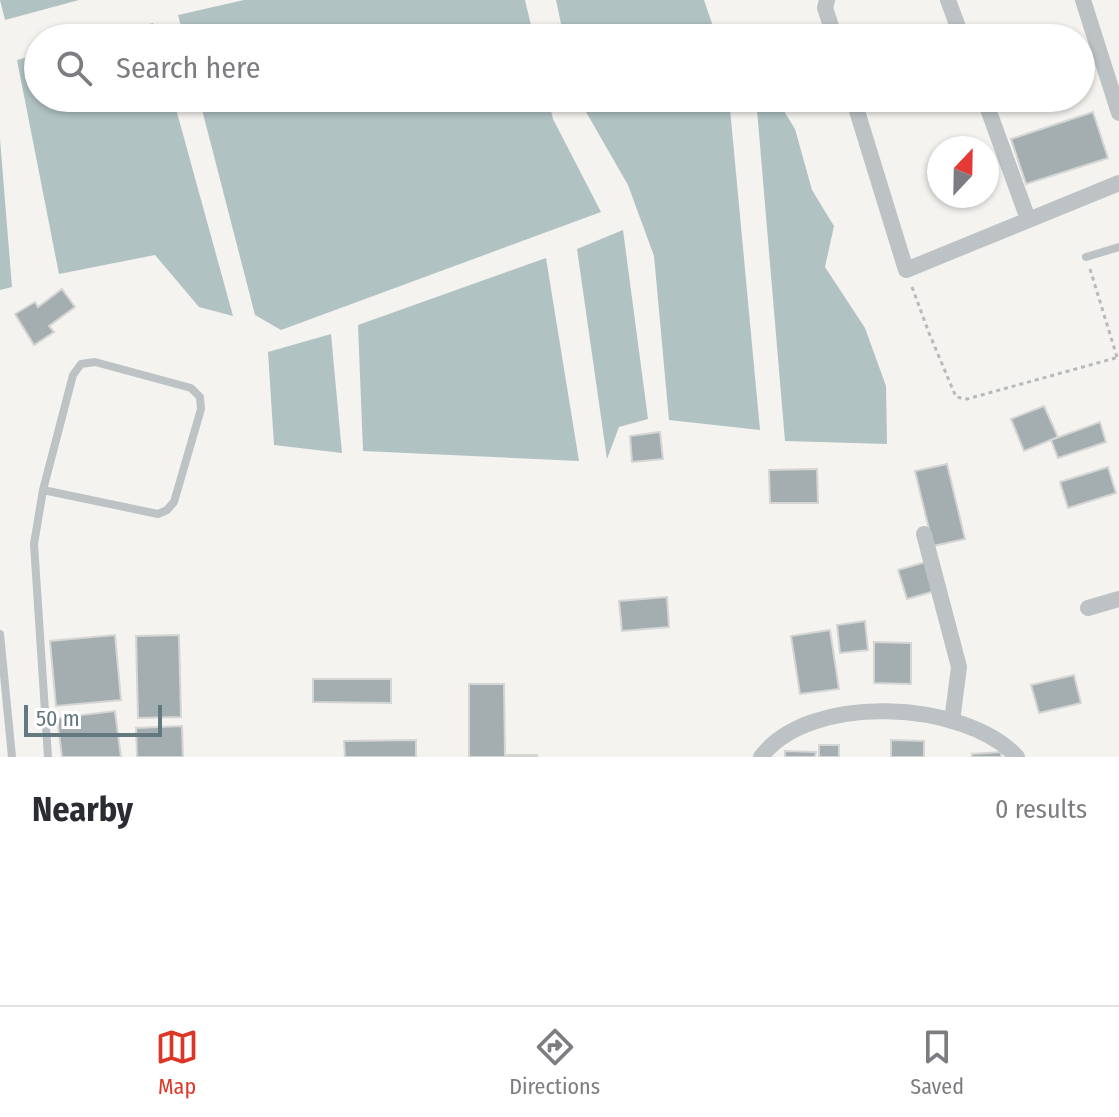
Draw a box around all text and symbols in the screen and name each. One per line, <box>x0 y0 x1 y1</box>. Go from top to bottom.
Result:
search box <box>24 24 1095 112</box>
icon: search <box>52 46 96 90</box>
text: Search here <box>116 50 261 86</box>
north arrow <box>927 136 999 208</box>
scale bar <box>24 701 162 737</box>
text: 50 m <box>36 705 80 732</box>
text: Nearby <box>32 789 133 830</box>
text: 0 results <box>995 794 1087 825</box>
tab: Map <box>155 1025 199 1100</box>
tab: Directions <box>509 1025 600 1100</box>
tab: Saved <box>910 1025 964 1100</box>

